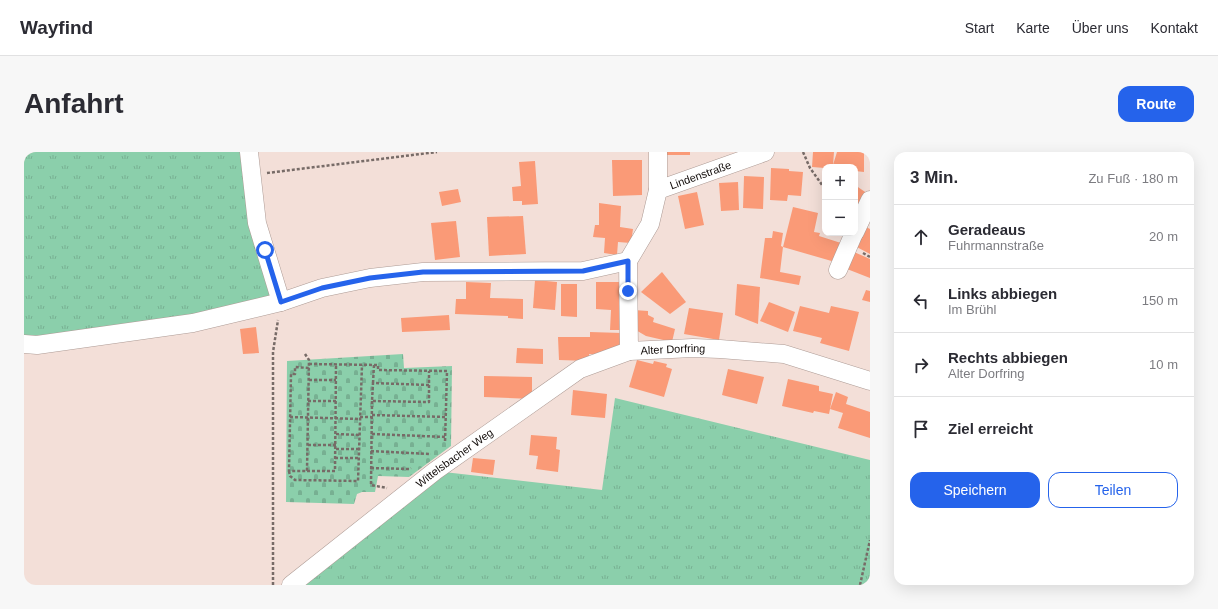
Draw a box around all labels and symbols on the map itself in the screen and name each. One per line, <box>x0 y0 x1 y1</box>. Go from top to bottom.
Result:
street label: Lindenstraße <box>668 159 733 191</box>
route start <box>256 241 274 259</box>
route end <box>619 282 637 300</box>
street label: Alter Dorfring <box>640 342 706 356</box>
street label: Wittelsbacher Weg <box>413 426 495 490</box>

